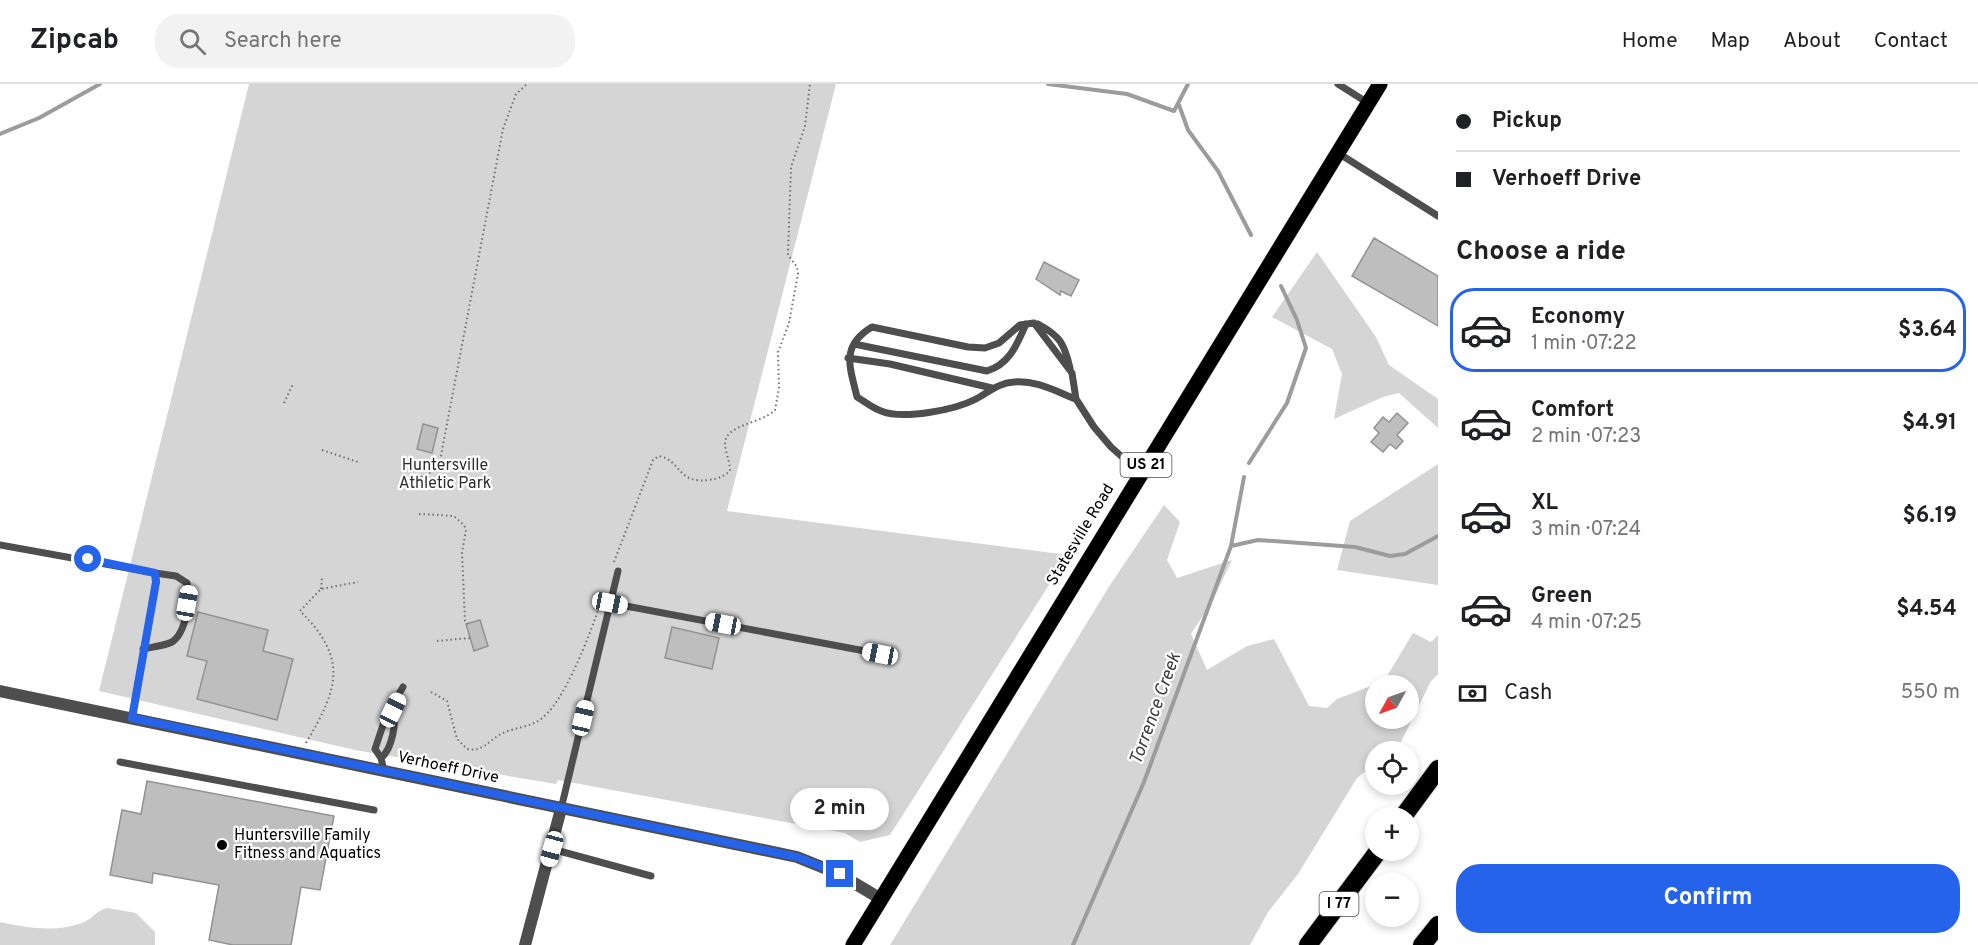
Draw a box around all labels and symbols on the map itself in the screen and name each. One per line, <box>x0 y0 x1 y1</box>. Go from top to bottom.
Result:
road number: US 21 <box>1120 453 1172 477</box>
park label: Huntersville Athletic Park <box>399 456 491 494</box>
street label: Statesville Road <box>1043 481 1119 589</box>
route start <box>74 545 101 572</box>
car <box>175 584 199 622</box>
car <box>591 591 629 615</box>
car <box>704 612 742 636</box>
car <box>861 642 899 666</box>
water label: Torrence Creek <box>1125 649 1187 768</box>
north arrow <box>1365 675 1419 729</box>
car <box>377 690 409 730</box>
car <box>570 698 596 738</box>
street label: Verhoeff Drive <box>395 747 501 789</box>
callout: 2 min <box>790 787 890 829</box>
place label: Huntersville Family Fitness and Aquatics <box>234 826 381 864</box>
car <box>539 829 565 869</box>
marker: Huntersville Family Fitness and Aquatics <box>215 838 229 852</box>
route end <box>826 860 853 887</box>
road number: I 77 <box>1320 892 1358 916</box>

